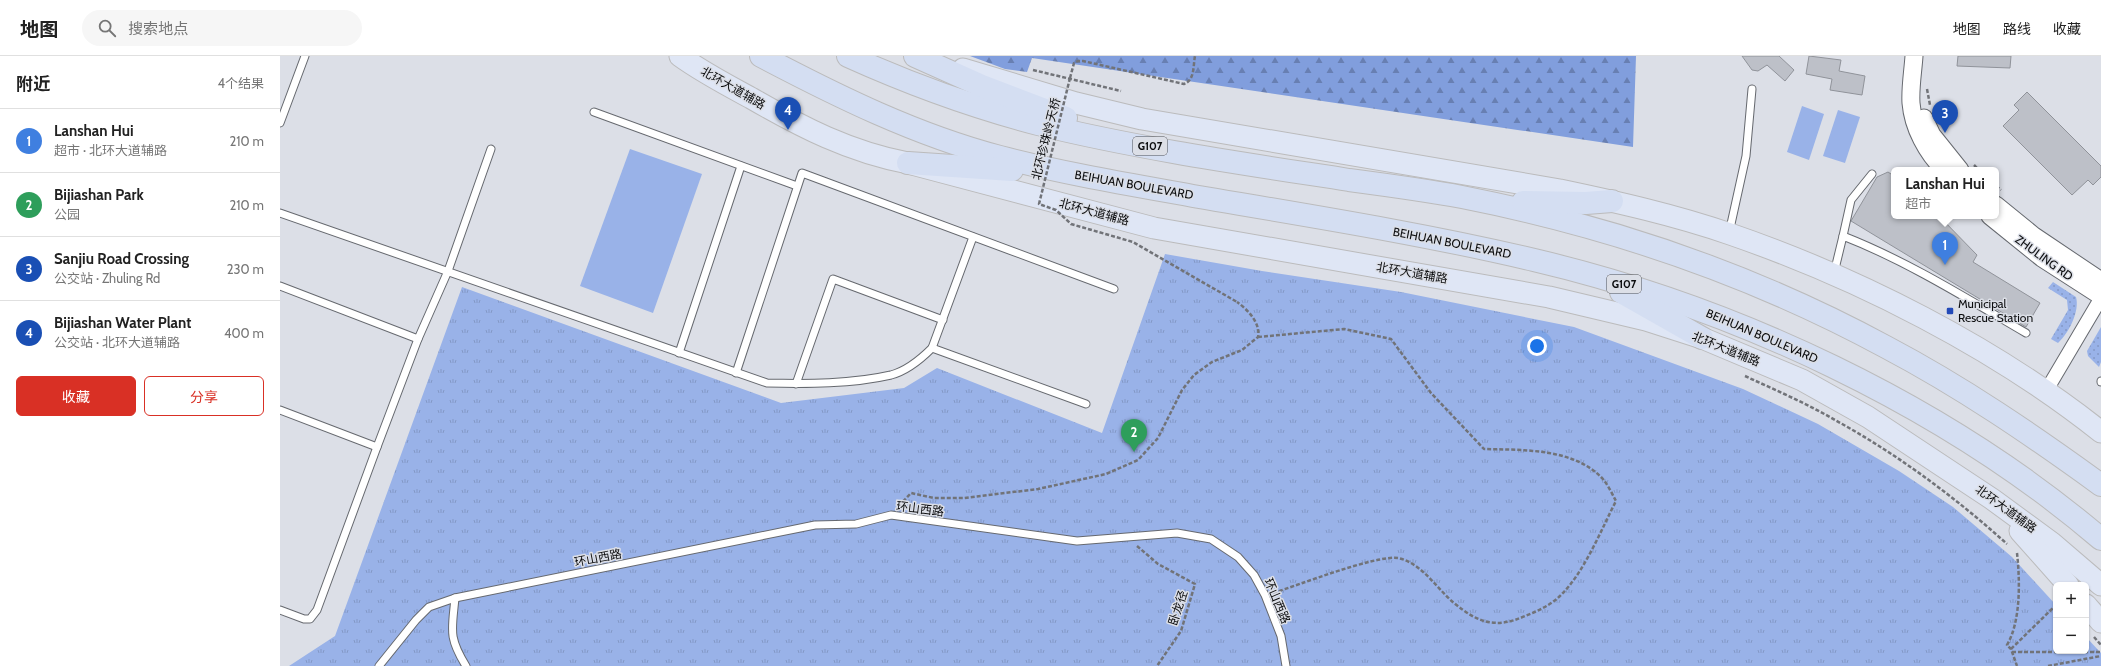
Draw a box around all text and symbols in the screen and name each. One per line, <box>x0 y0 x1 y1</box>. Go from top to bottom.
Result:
search box <box>82 10 362 46</box>
icon: search <box>96 17 118 39</box>
text: 地图 <box>20 18 58 41</box>
text: 搜索地点 <box>128 20 188 38</box>
text: 地图 <box>1953 20 1981 38</box>
text: 路线 <box>2003 20 2031 38</box>
text: 收藏 <box>2053 20 2081 38</box>
street label: 北环大道辅路 <box>698 63 768 112</box>
text: 附近 <box>16 74 50 94</box>
text: 4个结果 <box>217 75 264 91</box>
street label: 北环珍珠岭天桥 <box>1028 96 1063 181</box>
pin: 4 <box>775 97 801 130</box>
pin: 3 <box>1932 100 1958 133</box>
text: Lanshan Hui <box>54 122 134 140</box>
text: 1 <box>27 133 31 149</box>
text: 210 m <box>230 133 264 149</box>
road number: G107 <box>1133 137 1167 155</box>
text: 超市 · 北环大道辅路 <box>54 142 167 158</box>
street label: BEIHUAN BOULEVARD <box>1074 167 1195 202</box>
popup <box>1891 167 1999 219</box>
text: Lanshan Hui <box>1905 175 1985 193</box>
text: Bijiashan Park <box>54 186 144 204</box>
street label: 北环大道辅路 <box>1057 195 1131 228</box>
text: 超市 <box>1905 195 1931 211</box>
text: 2 <box>26 197 32 213</box>
text: 210 m <box>230 197 264 213</box>
text: 公园 <box>54 206 80 222</box>
street label: BEIHUAN BOULEVARD <box>1392 224 1513 261</box>
pin: 1 <box>1932 232 1958 265</box>
street label: ZHULING RD <box>2012 232 2076 284</box>
text: Sanjiu Road Crossing <box>54 250 189 268</box>
street label: 北环大道辅路 <box>1375 259 1449 286</box>
text: 3 <box>25 261 33 277</box>
text: 230 m <box>227 261 264 277</box>
text: 公交站 · Zhuling Rd <box>54 270 160 286</box>
road number: G107 <box>1607 275 1641 293</box>
place label: Municipal Rescue Station <box>1958 296 2033 325</box>
street label: BEIHUAN BOULEVARD <box>1704 305 1821 366</box>
marker: Municipal Rescue Station <box>1945 306 1955 316</box>
text: Bijiashan Water Plant <box>54 314 191 332</box>
text: 4 <box>25 325 33 341</box>
text: 400 m <box>224 325 264 341</box>
street label: 北环大道辅路 <box>1690 328 1762 369</box>
text: 公交站 · 北环大道辅路 <box>54 334 180 350</box>
your location <box>1527 336 1547 356</box>
button: 收藏 <box>16 376 136 416</box>
button: 分享 <box>144 376 264 416</box>
pin: 2 <box>1121 419 1147 452</box>
street label: 北环大道辅路 <box>1973 481 2040 536</box>
street label: 环山西路 <box>895 498 945 519</box>
street label: 环山西路 <box>573 546 623 569</box>
street label: 环山西路 <box>1261 576 1294 626</box>
map controls <box>2053 582 2089 654</box>
button: + <box>2053 582 2089 618</box>
street label: 卧龙径 <box>1165 588 1190 627</box>
button: − <box>2053 618 2089 654</box>

